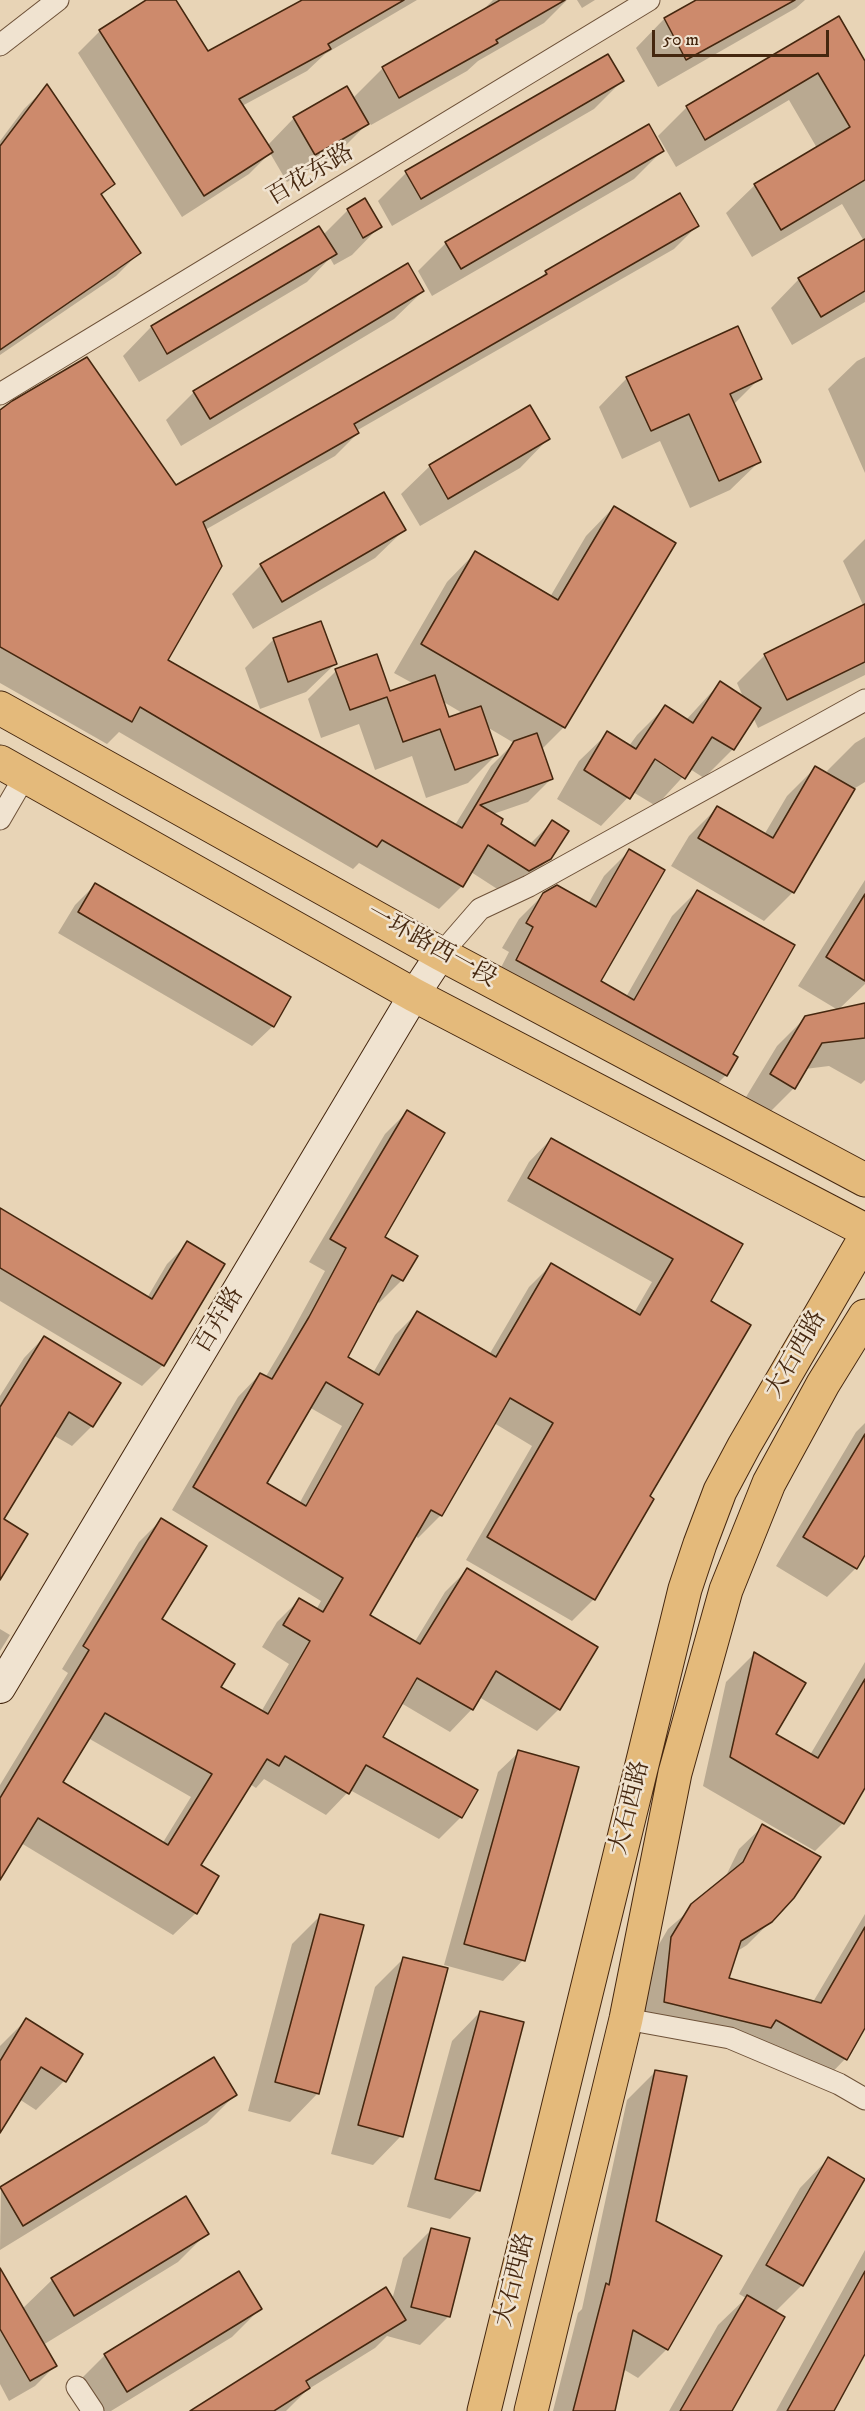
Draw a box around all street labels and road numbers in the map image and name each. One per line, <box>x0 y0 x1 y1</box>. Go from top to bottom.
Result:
street label: 百花东路 <box>262 139 360 213</box>
street label: 一环路西一段 <box>361 899 501 995</box>
street label: 百卉路 <box>189 1283 251 1359</box>
street label: 大石西路 <box>761 1306 833 1404</box>
street label: 大石西路 <box>605 1758 657 1858</box>
street label: 大石西路 <box>490 2230 542 2330</box>

